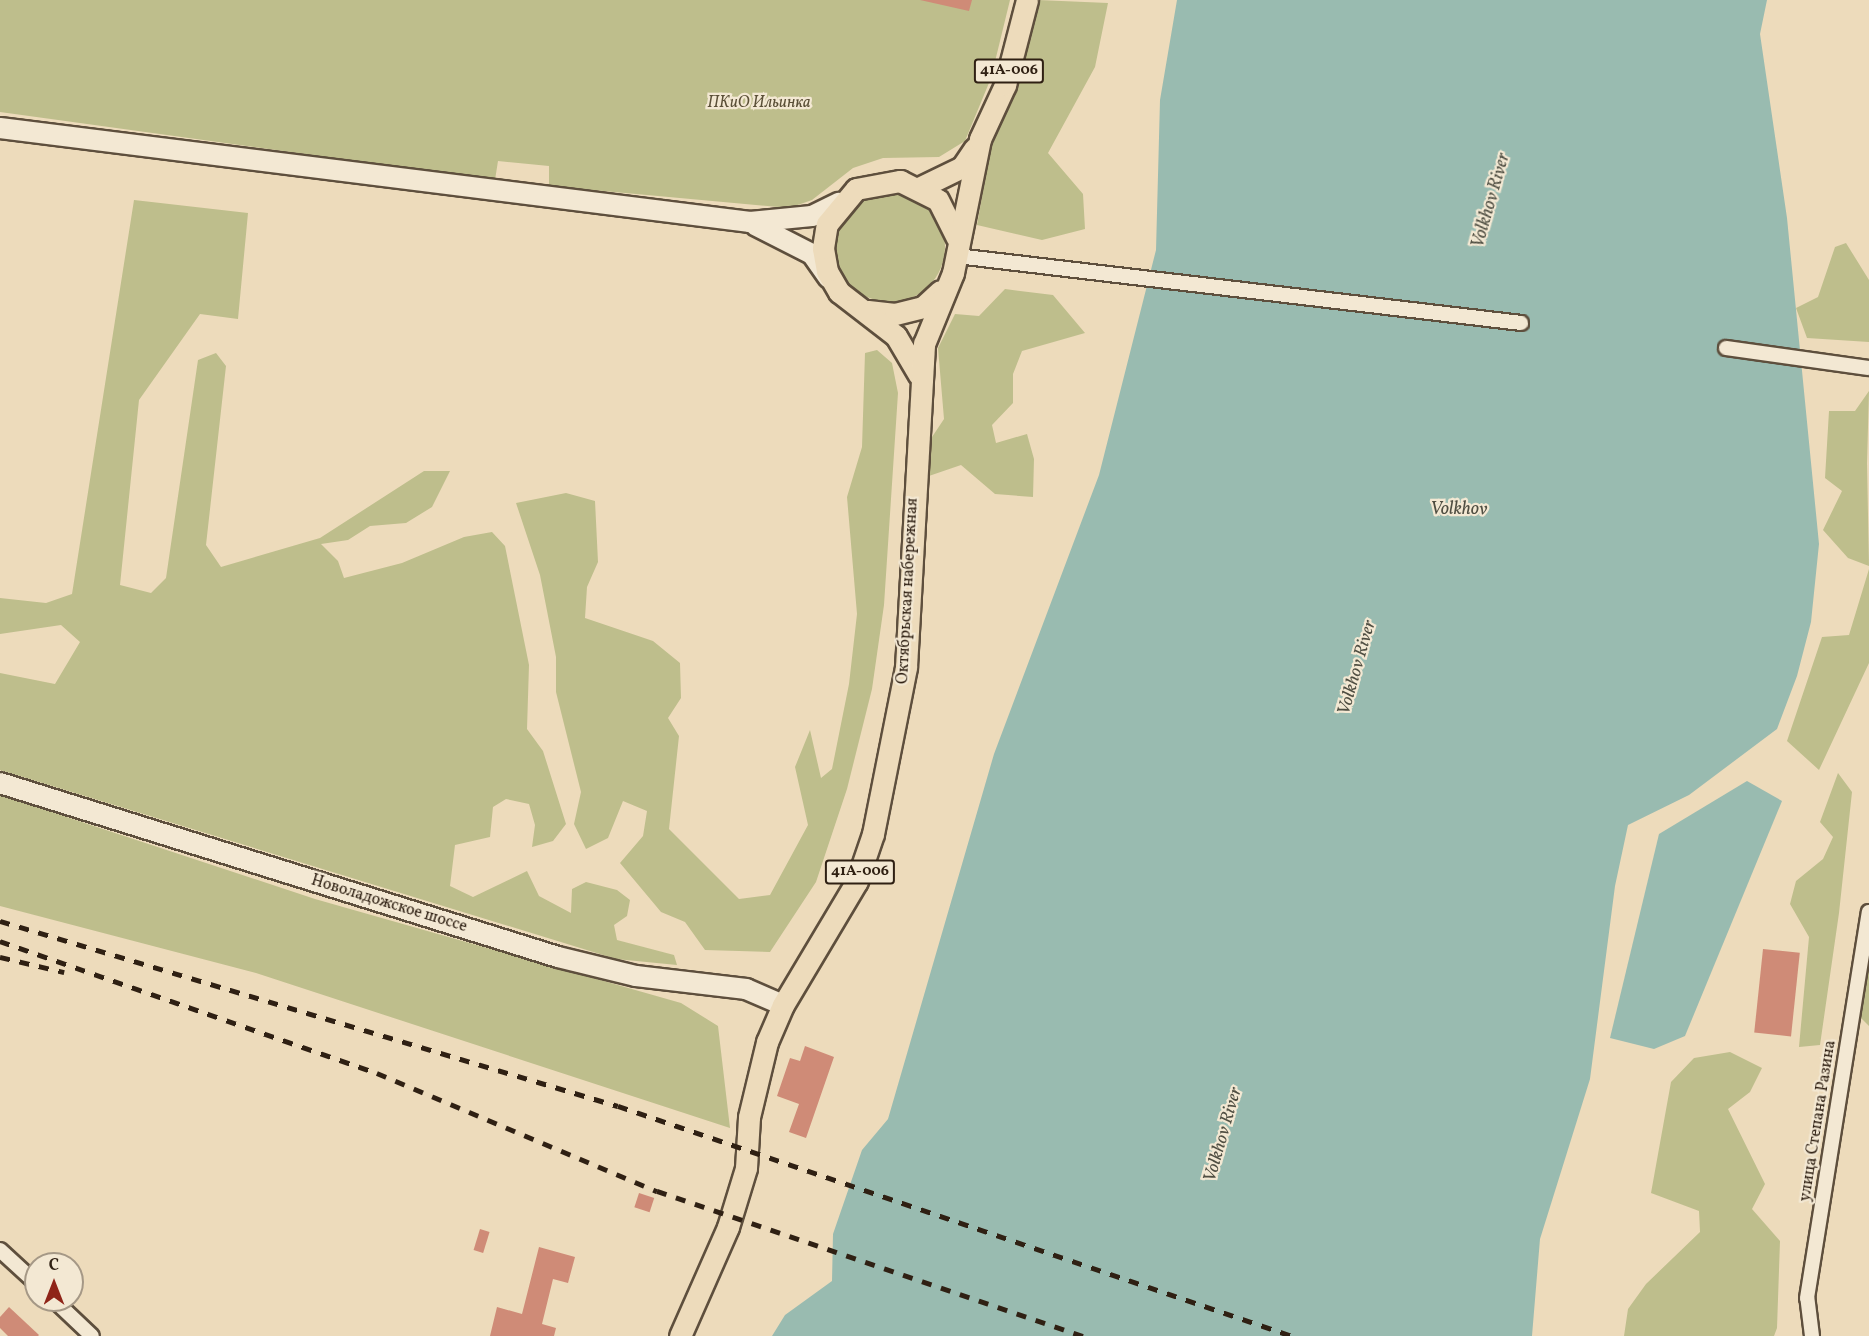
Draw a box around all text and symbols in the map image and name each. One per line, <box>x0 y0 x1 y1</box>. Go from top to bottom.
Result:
road number: 41А-006 <box>973 59 1045 83</box>
park label: ПКиО Ильинка <box>708 93 810 113</box>
water label: Volkhov River <box>1468 151 1516 251</box>
street label: Октябрьская набережная <box>894 497 922 685</box>
water label: Volkhov <box>1430 499 1488 521</box>
water label: Volkhov River <box>1334 618 1382 718</box>
road number: 41А-006 <box>824 860 896 884</box>
street label: Новоладожское шоссе <box>309 871 469 937</box>
street label: улица Степана Разина <box>1796 1039 1840 1203</box>
water label: Volkhov River <box>1200 1085 1248 1185</box>
north arrow <box>24 1252 84 1312</box>
text: С <box>49 1255 59 1277</box>

